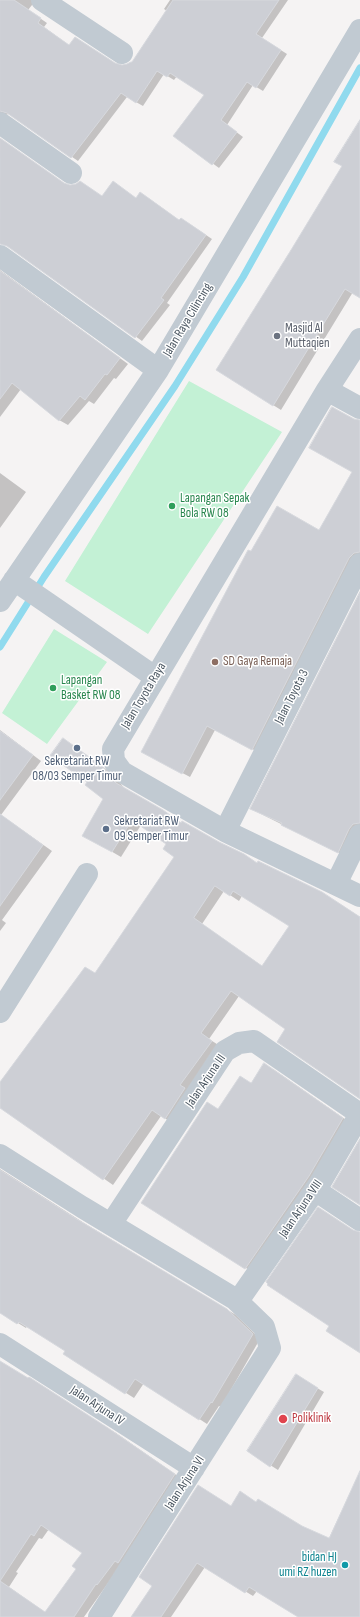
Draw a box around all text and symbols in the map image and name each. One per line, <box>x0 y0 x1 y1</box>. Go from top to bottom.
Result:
street label: Jalan Raya Cilincing <box>160 280 216 360</box>
place label: Masjid Al Muttaqien <box>285 321 330 352</box>
marker: Masjid Al Muttaqien <box>272 331 282 341</box>
place label: Lapangan Sepak Bola RW 08 <box>180 491 250 522</box>
marker: Lapangan Sepak Bola RW 08 <box>167 501 177 511</box>
place label: SD Gaya Remaja <box>223 654 292 670</box>
marker: SD Gaya Remaja <box>210 657 220 667</box>
street label: Jalan Toyota Raya <box>118 660 170 732</box>
street label: Jalan Toyota 3 <box>272 667 312 727</box>
place label: Lapangan Basket RW 08 <box>61 673 120 704</box>
marker: Lapangan Basket RW 08 <box>48 683 58 693</box>
marker: Sekretariat RW 08/03 Semper Timur <box>72 743 82 753</box>
place label: Sekretariat RW 08/03 Semper Timur <box>32 754 122 785</box>
place label: Sekretariat RW 09 Semper Timur <box>114 814 188 845</box>
marker: Sekretariat RW 09 Semper Timur <box>101 824 111 834</box>
street label: Jalan Arjuna III <box>183 1052 229 1110</box>
street label: Jalan Arjuna VIII <box>276 1177 326 1241</box>
street label: Jalan Arjuna IV <box>67 1383 127 1429</box>
place label: Poliklinik <box>292 1411 331 1427</box>
marker: Poliklinik <box>277 1413 289 1425</box>
street label: Jalan Arjuna VI <box>162 1453 208 1513</box>
place label: bidan HJ umi RZ huzen <box>279 1550 337 1581</box>
marker: bidan HJ umi RZ huzen <box>340 1560 350 1570</box>

